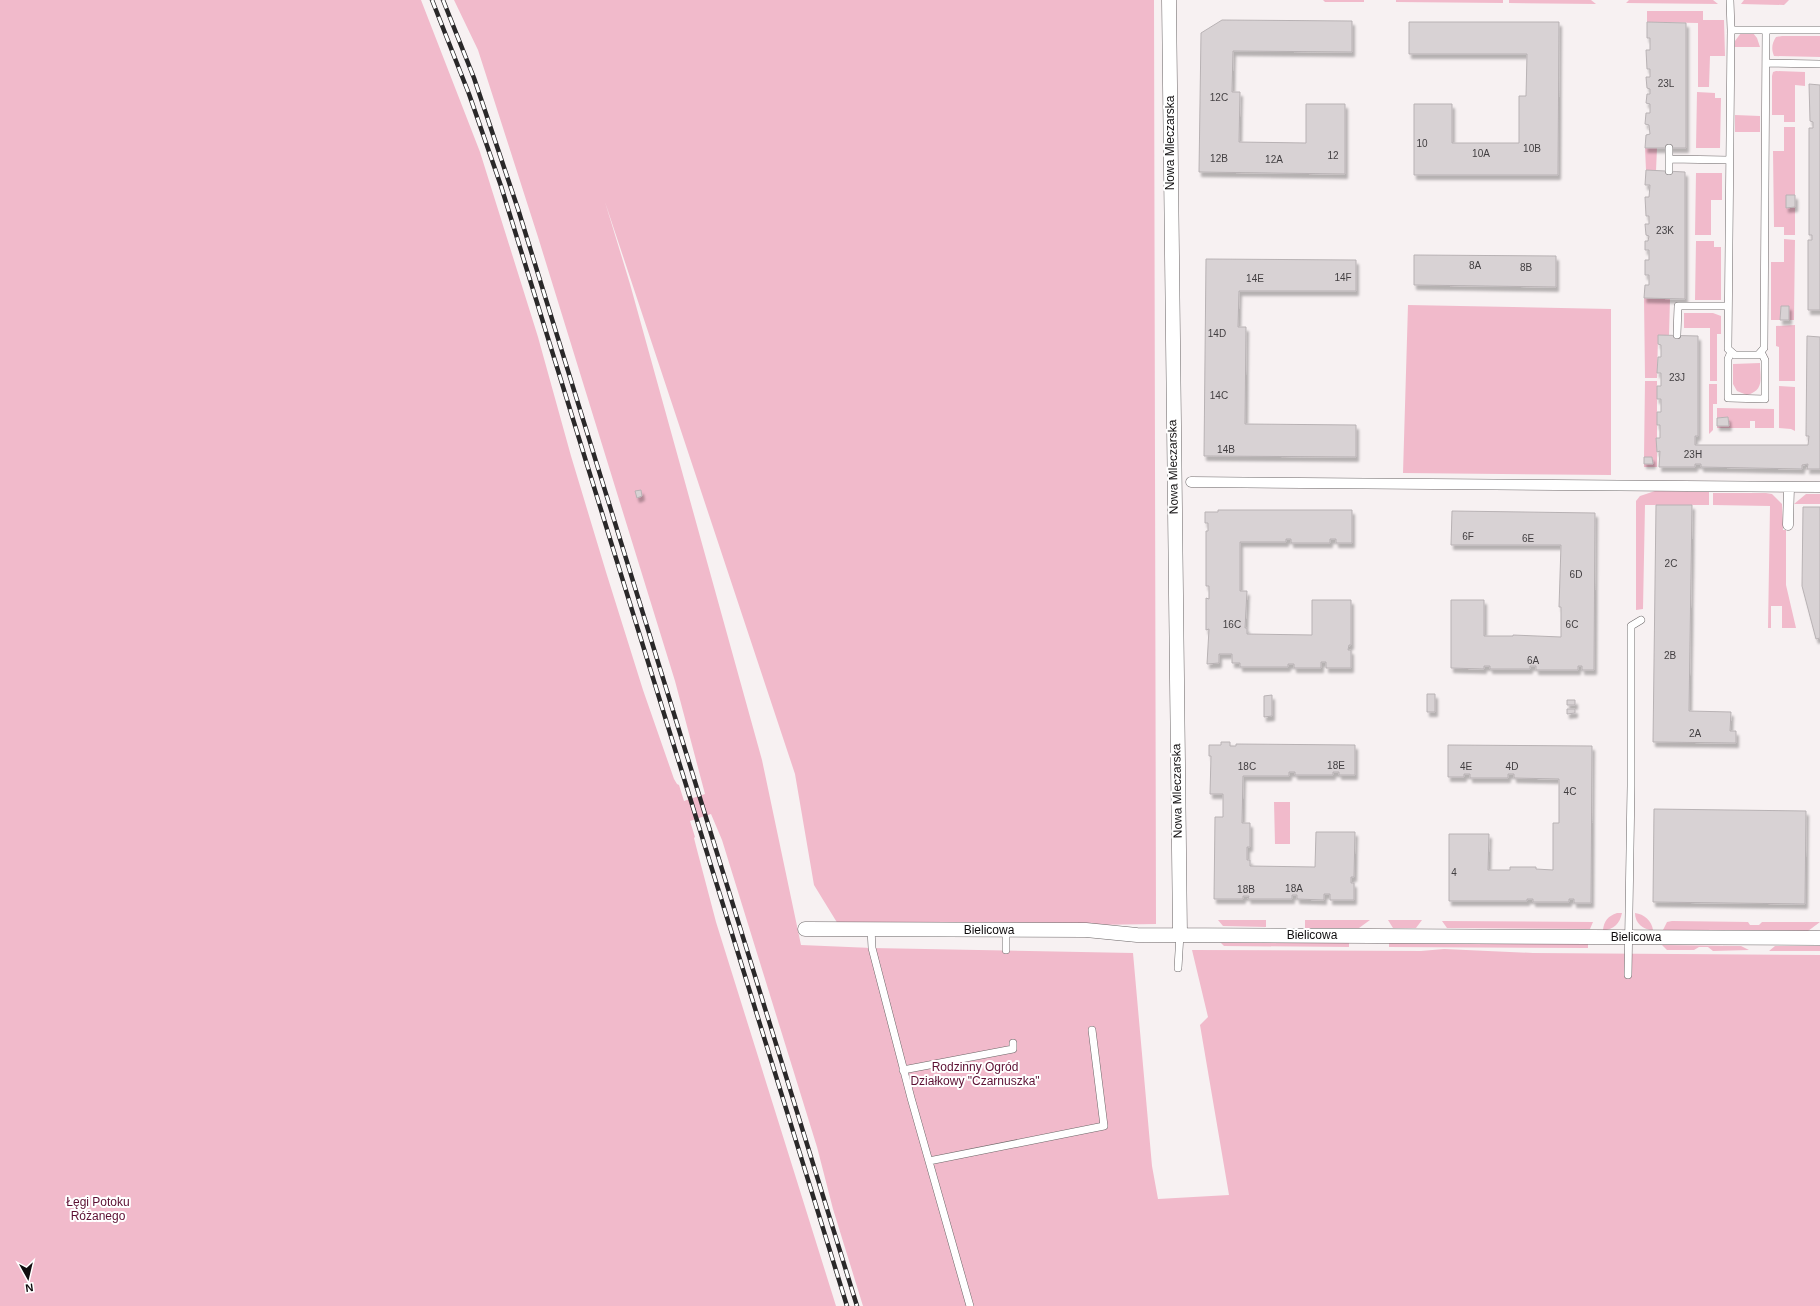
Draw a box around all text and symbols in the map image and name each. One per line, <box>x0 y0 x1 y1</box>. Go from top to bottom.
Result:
house number: 23L <box>1658 78 1675 89</box>
house number: 12C <box>1210 92 1228 103</box>
street label: Nowa Mleczarska <box>1163 95 1177 190</box>
house number: 10 <box>1416 138 1428 149</box>
house number: 10B <box>1523 143 1541 154</box>
house number: 10A <box>1472 148 1490 159</box>
house number: 12 <box>1327 150 1339 161</box>
house number: 12B <box>1210 153 1228 164</box>
house number: 12A <box>1265 154 1283 165</box>
house number: 23K <box>1656 225 1674 236</box>
house number: 8A <box>1469 260 1481 271</box>
house number: 8B <box>1520 262 1532 273</box>
house number: 14F <box>1334 272 1352 283</box>
house number: 14E <box>1246 273 1264 284</box>
house number: 14D <box>1208 328 1226 339</box>
house number: 23J <box>1669 372 1685 383</box>
house number: 14C <box>1210 390 1228 401</box>
street label: Nowa Mleczarska <box>1165 419 1181 514</box>
house number: 14B <box>1217 444 1235 455</box>
house number: 23H <box>1684 449 1702 460</box>
house number: 6F <box>1462 531 1474 542</box>
house number: 6E <box>1522 533 1534 544</box>
house number: 2C <box>1665 558 1677 569</box>
house number: 6D <box>1570 569 1582 580</box>
house number: 16C <box>1223 619 1241 630</box>
house number: 6C <box>1566 619 1578 630</box>
house number: 2B <box>1664 650 1676 661</box>
house number: 6A <box>1527 655 1539 666</box>
house number: 2A <box>1689 728 1701 739</box>
street label: Nowa Mleczarska <box>1169 743 1185 838</box>
house number: 18E <box>1327 760 1345 771</box>
house number: 18C <box>1238 761 1256 772</box>
house number: 4E <box>1460 761 1472 772</box>
house number: 4D <box>1506 761 1518 772</box>
house number: 4C <box>1564 786 1576 797</box>
house number: 4 <box>1451 867 1457 878</box>
house number: 18A <box>1285 883 1303 894</box>
house number: 18B <box>1237 884 1255 895</box>
street label: Bielicowa <box>964 923 1015 937</box>
street label: Bielicowa <box>1287 928 1338 942</box>
street label: Bielicowa <box>1611 930 1662 944</box>
park label: Rodzinny Ogród Działkowy "Czarnuszka" <box>910 1060 1040 1088</box>
park label: Łęgi Potoku Różanego <box>66 1195 130 1223</box>
north arrow <box>8 1258 48 1298</box>
text: N <box>25 1281 34 1294</box>

